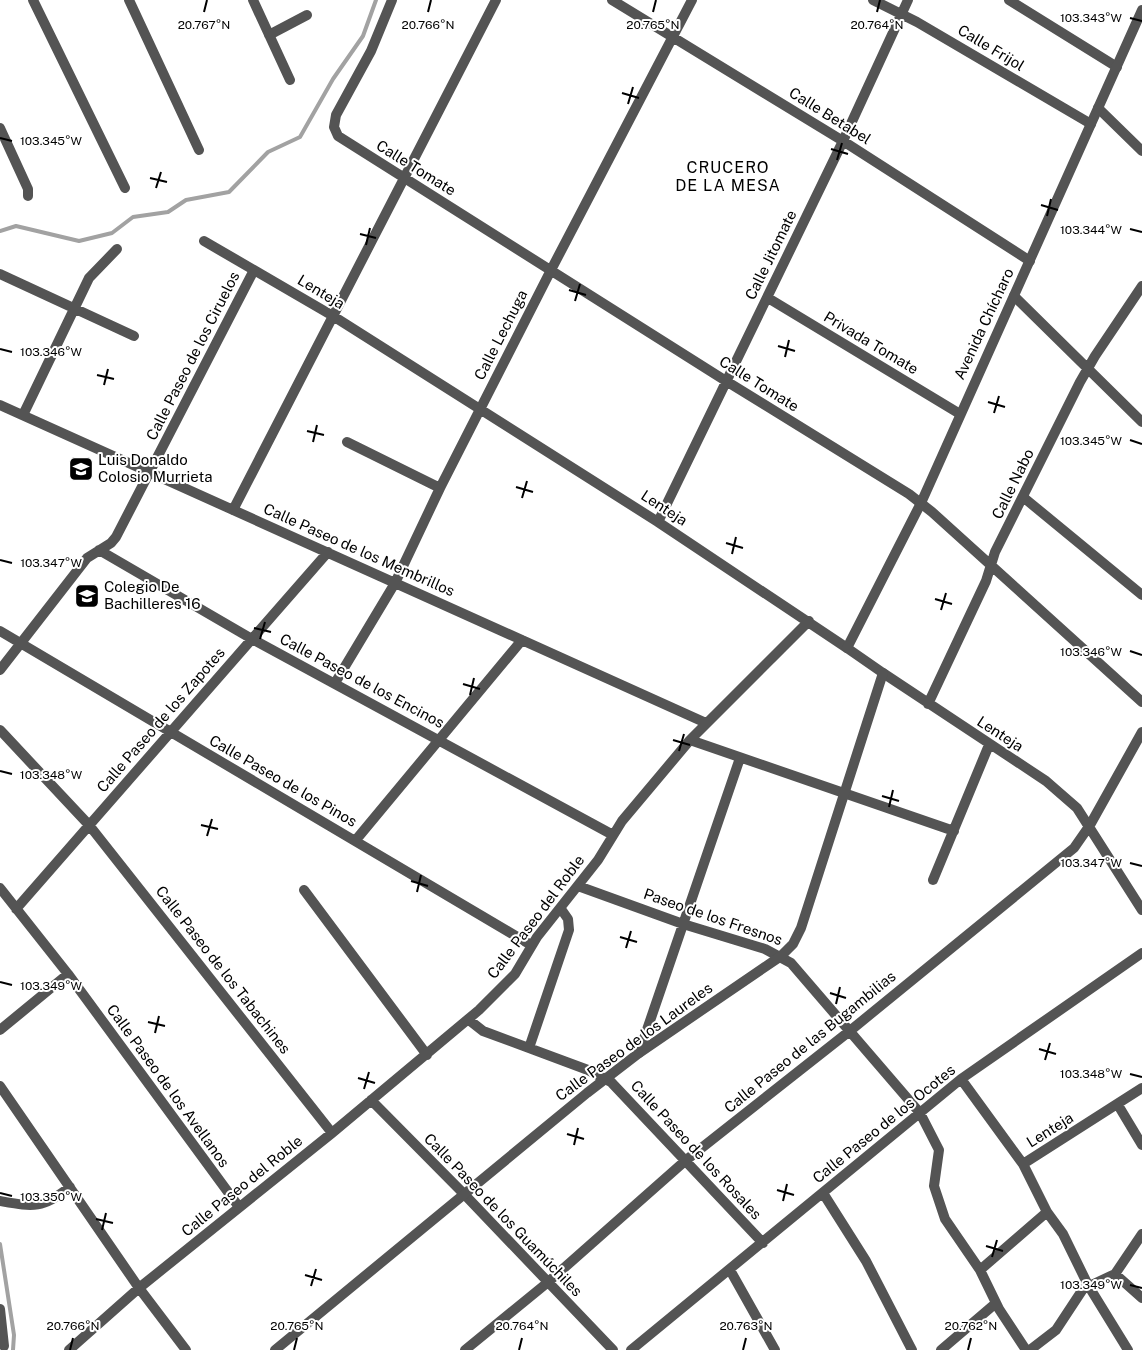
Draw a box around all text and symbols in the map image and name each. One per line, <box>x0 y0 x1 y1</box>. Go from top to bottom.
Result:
text: 103.343°W <box>1060 11 1123 25</box>
text: 20.767°N <box>178 18 230 32</box>
text: 20.766°N <box>401 18 455 32</box>
text: 20.765°N <box>626 18 680 32</box>
text: 20.764°N <box>850 18 904 32</box>
street label: Calle Frijol <box>955 21 1028 74</box>
street label: Calle Betabel <box>786 84 874 148</box>
text: 103.345°W <box>20 134 83 148</box>
street label: Calle Tomate <box>373 136 459 199</box>
district label: CRUCERO DE LA MESA <box>675 158 781 195</box>
street label: Calle Jitomate <box>741 207 800 302</box>
text: 103.344°W <box>1060 223 1123 237</box>
street label: Avenida Chícharo <box>950 265 1017 382</box>
street label: Calle Paseo de los Ciruelos <box>143 269 243 443</box>
street label: Lenteja <box>295 271 348 312</box>
street label: Calle Lechuga <box>471 287 531 383</box>
street label: Privada Tomate <box>821 308 922 377</box>
text: 103.346°W <box>20 345 83 359</box>
street label: Calle Tomate <box>716 352 802 415</box>
text: 103.345°W <box>1060 434 1123 448</box>
street label: Calle Nabo <box>988 446 1037 522</box>
place label: Luis Donaldo Colosio Murrieta <box>98 451 212 485</box>
school or university icon: Luis Donaldo Colosio Murrieta <box>68 456 94 482</box>
street label: Lenteja <box>638 486 691 529</box>
street label: Calle Paseo de los Membrillos <box>261 500 457 599</box>
text: 103.347°W <box>20 556 82 570</box>
place label: Colegio De Bachilleres 16 <box>104 578 201 612</box>
school or university icon: Colegio De Bachilleres 16 <box>74 583 100 609</box>
street label: Calle Paseo de los Encinos <box>277 630 447 731</box>
street label: Calle Paseo de los Zapotes <box>93 644 228 795</box>
text: 103.346°W <box>1060 645 1123 659</box>
street label: Lenteja <box>974 712 1027 755</box>
street label: Calle Paseo de los Pinos <box>207 731 360 830</box>
text: 103.348°W <box>20 768 83 782</box>
street label: Calle Paseo del Roble <box>484 852 588 982</box>
text: 103.347°W <box>1060 856 1122 870</box>
street label: Calle Paseo de los Tabachines <box>153 882 294 1057</box>
street label: Paseo de los Fresnos <box>642 885 785 948</box>
street label: Calle Paseo de las Bugambilias <box>721 967 899 1116</box>
text: 103.349°W <box>20 979 83 993</box>
street label: Calle Paseo de los Laureles <box>552 979 715 1104</box>
street label: Calle Paseo de los Avellanos <box>104 1001 233 1170</box>
street label: Calle Paseo de los Ocotes <box>809 1061 958 1186</box>
text: 103.348°W <box>1060 1067 1123 1081</box>
street label: Calle Paseo de los Rosales <box>627 1077 765 1223</box>
street label: Lenteja <box>1023 1109 1076 1150</box>
street label: Calle Paseo de los Guamúchiles <box>421 1130 586 1300</box>
street label: Calle Paseo del Roble <box>178 1132 305 1239</box>
text: 103.350°W <box>20 1190 83 1204</box>
text: 103.349°W <box>1060 1278 1123 1292</box>
text: 20.766°N <box>46 1319 100 1333</box>
text: 20.765°N <box>270 1319 324 1333</box>
text: 20.764°N <box>495 1319 549 1333</box>
text: 20.763°N <box>719 1319 773 1333</box>
text: 20.762°N <box>945 1319 997 1333</box>

